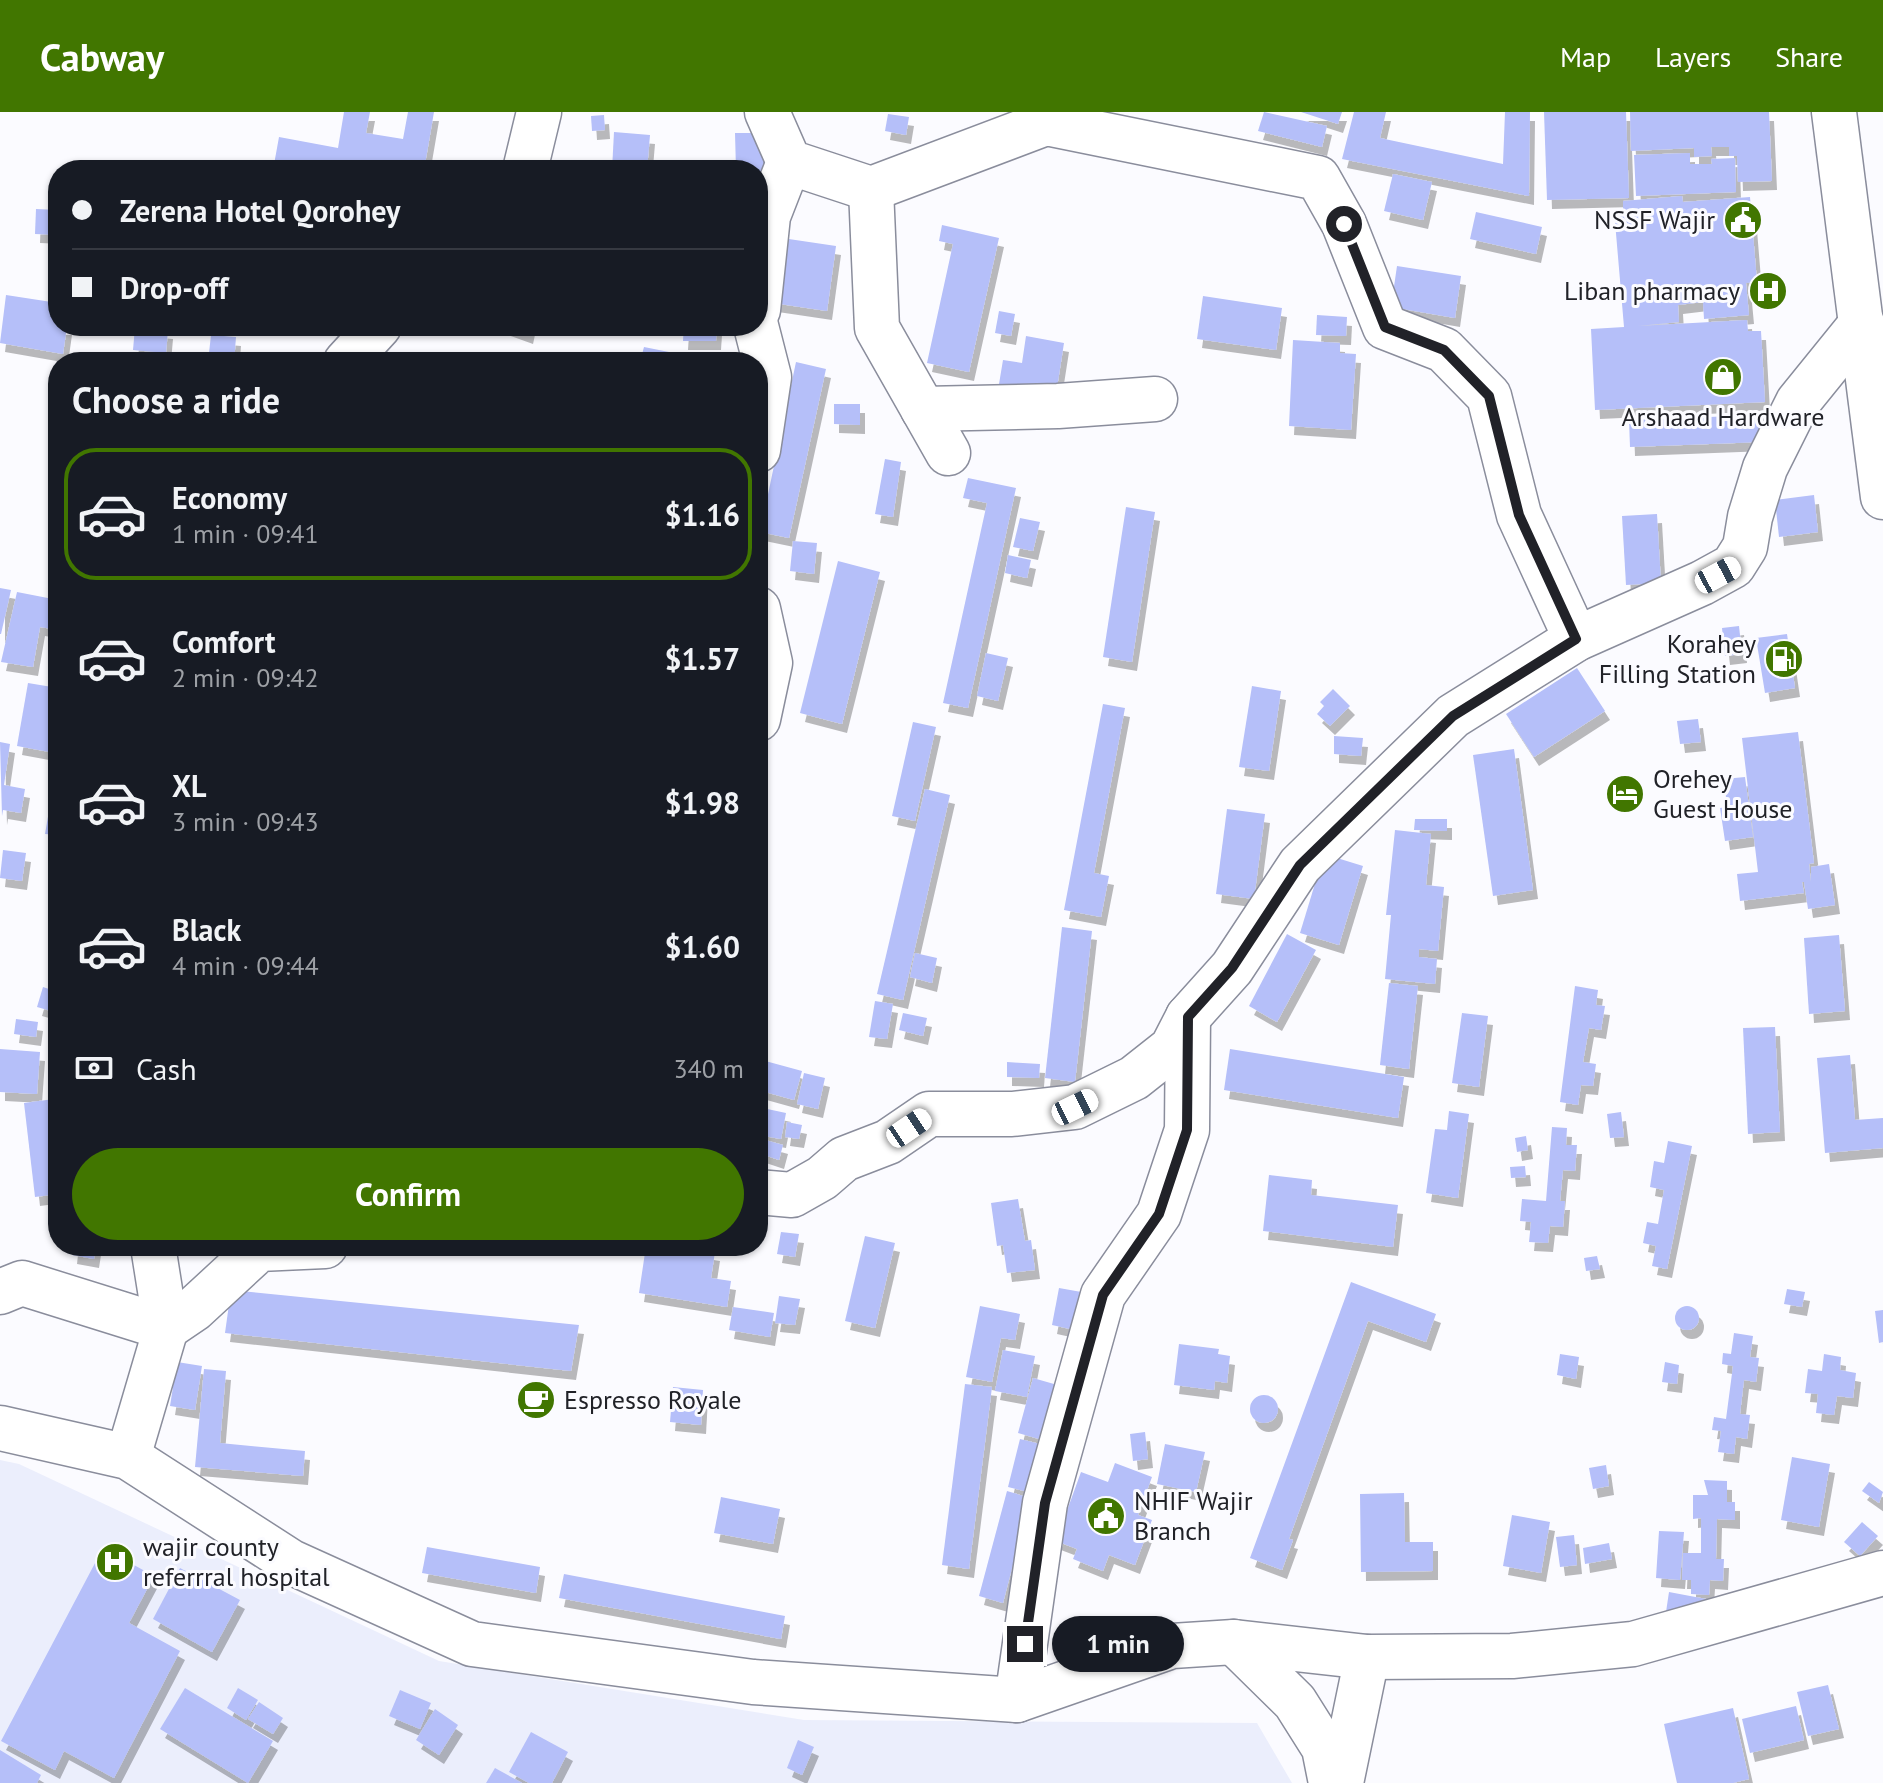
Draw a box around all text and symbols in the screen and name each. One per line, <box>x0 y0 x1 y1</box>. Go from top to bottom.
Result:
text: Cabway <box>40 32 164 81</box>
text: Map <box>1560 38 1611 75</box>
text: Layers <box>1655 38 1731 75</box>
text: Share <box>1775 38 1843 75</box>
text: Zerena Hotel Qorohey <box>120 191 400 230</box>
public building icon: NSSF Wajir <box>1722 199 1764 241</box>
place label: NSSF Wajir <box>1594 203 1715 236</box>
route start <box>1326 206 1362 242</box>
text: Drop-off <box>120 268 228 307</box>
hospital icon: Liban pharmacy <box>1747 270 1789 312</box>
place label: Liban pharmacy <box>1564 274 1740 307</box>
shop icon: Arshaad Hardware <box>1702 356 1744 398</box>
text: Choose a ride <box>72 376 280 423</box>
place label: Arshaad Hardware <box>1621 400 1825 433</box>
icon: car <box>76 478 148 550</box>
text: Economy <box>172 478 287 517</box>
text: $1.16 <box>665 495 740 534</box>
text: 1 min · 09:41 <box>172 517 319 550</box>
car <box>1691 553 1745 597</box>
icon: car <box>76 622 148 694</box>
text: Comfort <box>172 622 275 661</box>
place label: Korahey Filling Station <box>1599 627 1756 690</box>
fuel station icon: Korahey Filling Station <box>1763 638 1805 680</box>
text: $1.57 <box>665 639 740 678</box>
text: 2 min · 09:42 <box>172 661 319 694</box>
place label: Orehey Guest House <box>1653 762 1792 825</box>
icon: car <box>76 766 148 838</box>
text: XL <box>172 766 206 805</box>
hotel icon: Orehey Guest House <box>1604 773 1646 815</box>
text: $1.98 <box>665 783 740 822</box>
text: 3 min · 09:43 <box>172 805 319 838</box>
icon: car <box>76 910 148 982</box>
text: Black <box>172 910 241 949</box>
text: $1.60 <box>665 927 740 966</box>
text: 4 min · 09:44 <box>172 949 319 982</box>
icon: cash <box>72 1046 116 1090</box>
text: Cash <box>136 1049 197 1088</box>
text: 340 m <box>673 1052 744 1085</box>
car <box>1048 1086 1102 1128</box>
car <box>882 1105 936 1151</box>
button: Confirm <box>72 1148 744 1240</box>
cafe icon: Espresso Royale <box>515 1379 557 1421</box>
place label: Espresso Royale <box>564 1383 741 1416</box>
place label: NHIF Wajir Branch <box>1134 1484 1253 1547</box>
public building icon: NHIF Wajir Branch <box>1085 1495 1127 1537</box>
place label: wajir county referrral hospital <box>143 1530 330 1593</box>
hospital icon: wajir county referrral hospital <box>94 1541 136 1583</box>
callout: 1 min <box>1053 1616 1185 1672</box>
route end <box>1007 1626 1043 1662</box>
text: 1 min <box>1086 1627 1150 1660</box>

